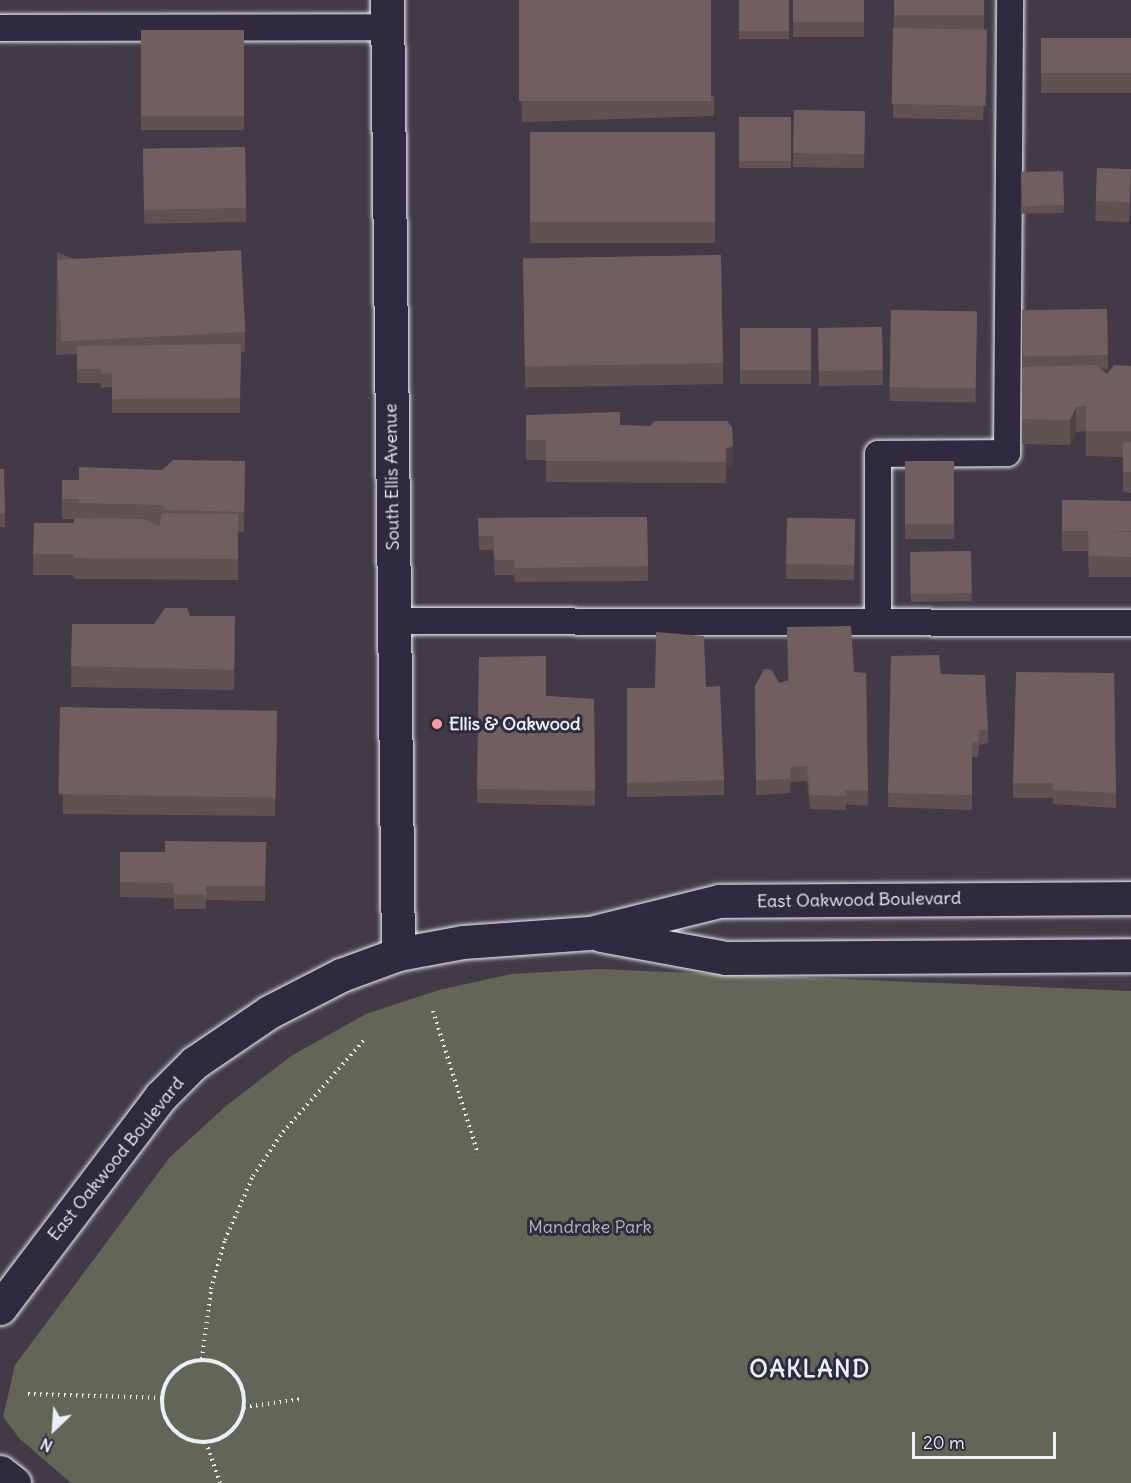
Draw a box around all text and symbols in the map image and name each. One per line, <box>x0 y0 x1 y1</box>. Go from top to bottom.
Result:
street label: South Ellis Avenue <box>380 403 404 551</box>
place label: Ellis & Oakwood <box>449 713 581 735</box>
marker: Ellis & Oakwood <box>430 717 444 731</box>
street label: East Oakwood Boulevard <box>757 887 961 913</box>
street label: East Oakwood Boulevard <box>43 1073 189 1245</box>
park label: Mandrake Park <box>528 1216 652 1238</box>
district label: OAKLAND <box>749 1355 871 1383</box>
north arrow <box>24 1399 84 1459</box>
scale bar <box>915 1420 1059 1458</box>
text: 20 m <box>923 1431 965 1454</box>
text: N <box>37 1434 56 1457</box>

